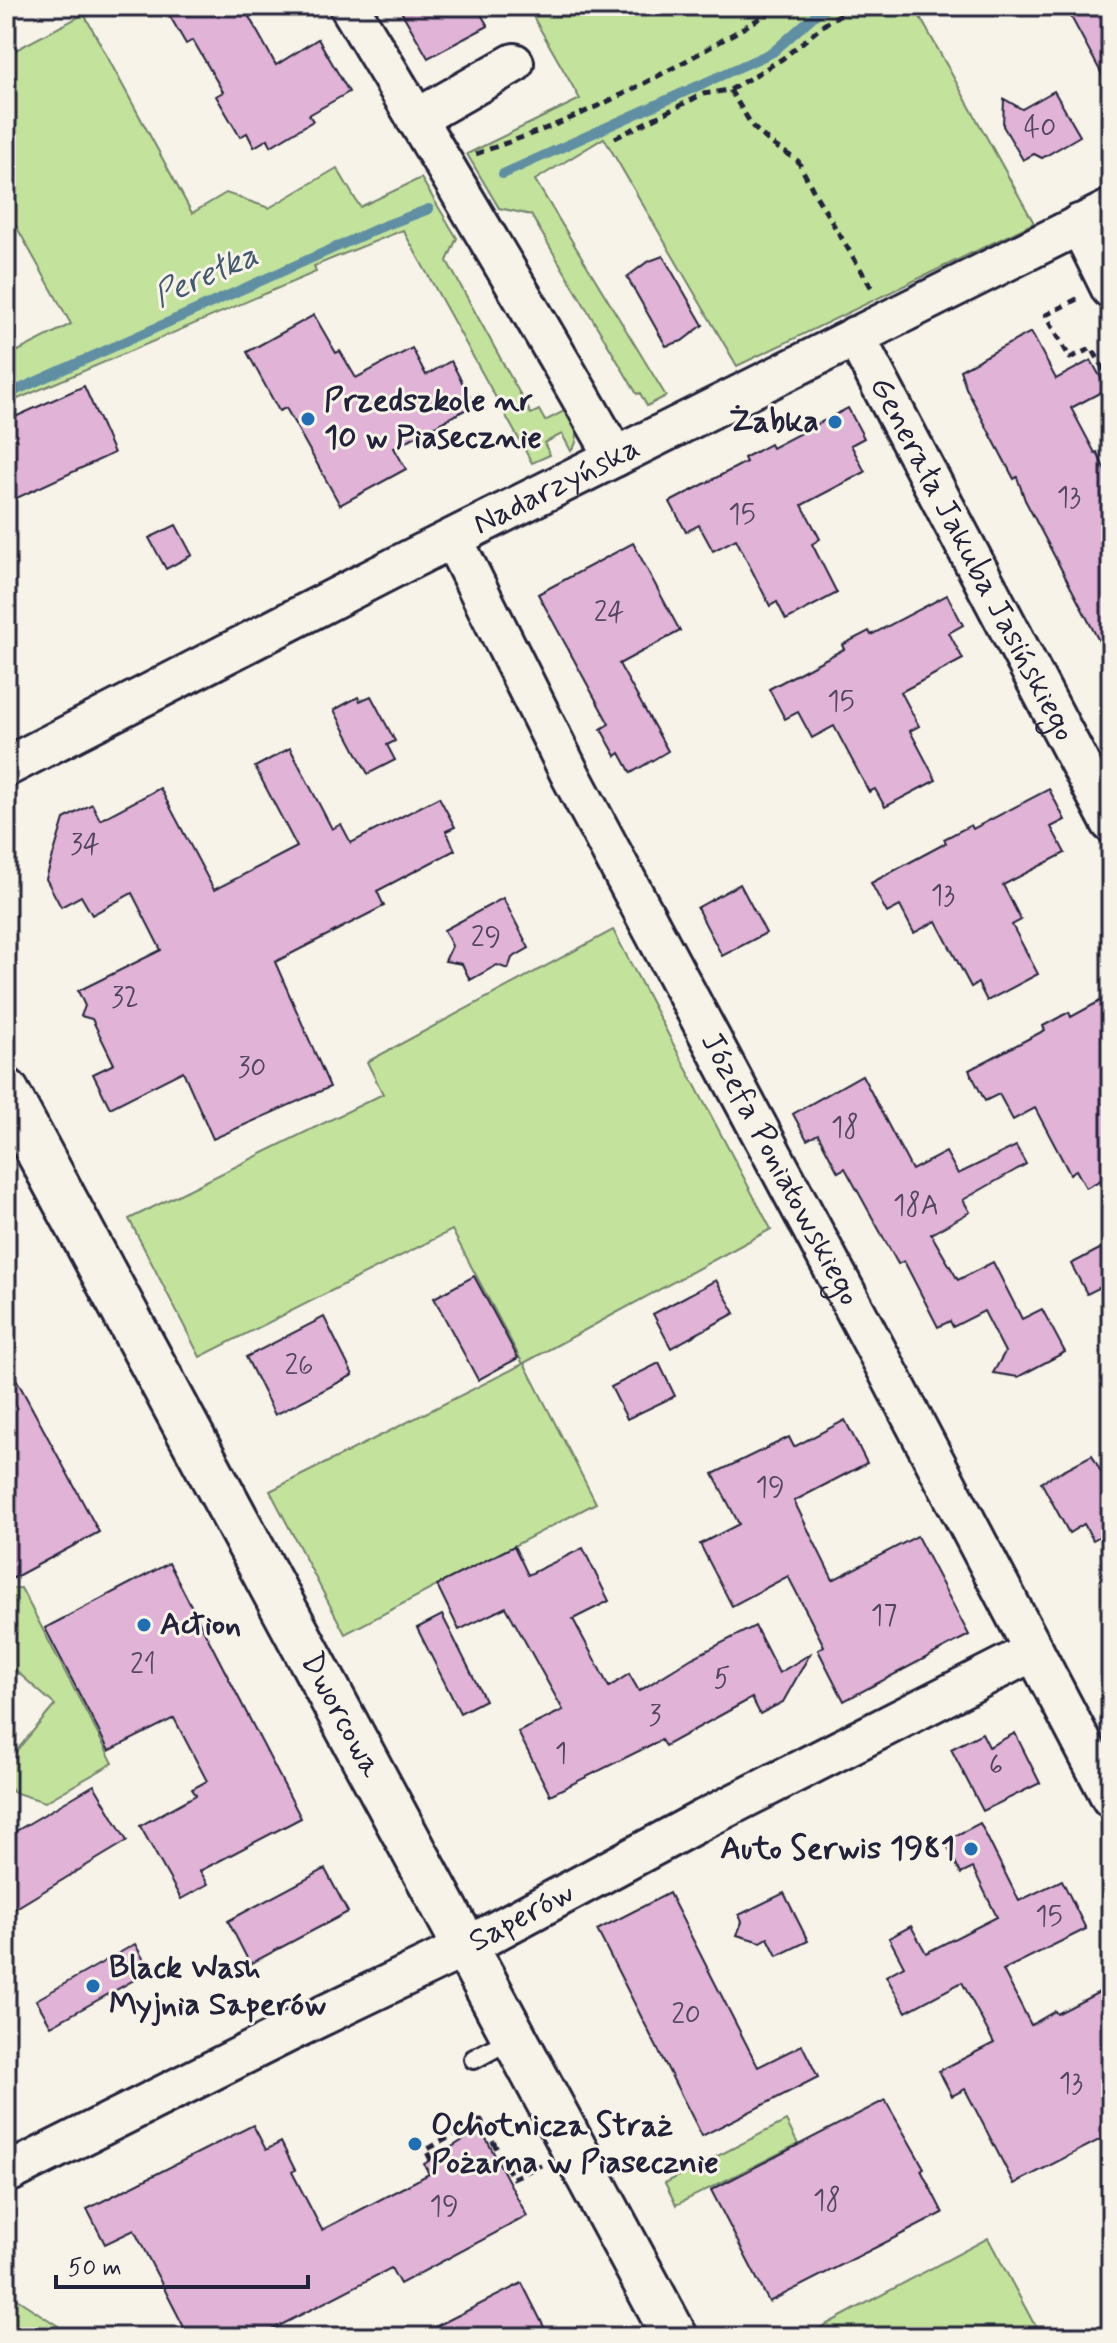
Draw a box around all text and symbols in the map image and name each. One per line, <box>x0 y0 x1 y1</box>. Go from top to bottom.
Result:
house number: 40 <box>1024 110 1056 147</box>
water label: Perełka <box>147 233 265 319</box>
street label: Generała Jakuba Jasińskiego <box>859 370 1085 749</box>
place label: Przedszkole nr 10 w Piasecznie <box>324 380 542 459</box>
place label: Żabka <box>729 401 819 443</box>
marker: Przedszkole nr 10 w Piasecznie <box>299 410 317 428</box>
marker: Żabka <box>826 413 844 431</box>
street label: Nadarzyńska <box>466 427 647 546</box>
house number: 13 <box>1057 480 1081 517</box>
house number: 15 <box>728 497 756 534</box>
house number: 24 <box>594 595 624 632</box>
house number: 15 <box>827 684 855 721</box>
house number: 34 <box>70 827 100 864</box>
house number: 13 <box>931 878 955 915</box>
house number: 29 <box>471 920 501 957</box>
house number: 32 <box>111 980 139 1017</box>
street label: Józefa Poniatowskiego <box>690 1025 870 1313</box>
house number: 30 <box>238 1050 266 1087</box>
house number: 18 <box>831 1110 859 1147</box>
house number: 18A <box>893 1188 939 1225</box>
house number: 26 <box>284 1348 314 1385</box>
house number: 19 <box>755 1470 785 1507</box>
house number: 17 <box>871 1598 897 1635</box>
place label: Action <box>160 1604 241 1646</box>
marker: Action <box>135 1616 153 1634</box>
street label: Dworcowa <box>290 1645 392 1785</box>
house number: 21 <box>130 1647 156 1684</box>
house number: 5 <box>714 1661 730 1698</box>
house number: 3 <box>649 1698 662 1735</box>
house number: 1 <box>555 1736 567 1773</box>
house number: 6 <box>989 1748 1003 1785</box>
place label: Auto Serwis 1981 <box>720 1828 955 1870</box>
marker: Auto Serwis 1981 <box>962 1840 980 1858</box>
street label: Saperów <box>462 1872 581 1963</box>
house number: 15 <box>1035 1899 1063 1936</box>
place label: Black Wash Myjnia Saperów <box>109 1947 326 2027</box>
marker: Black Wash Myjnia Saperów <box>84 1977 102 1995</box>
house number: 20 <box>671 1997 701 2034</box>
house number: 13 <box>1059 2066 1083 2103</box>
place label: Ochotnicza Straż Pożarna w Piasecznie <box>431 2105 719 2184</box>
marker: Ochotnicza Straż Pożarna w Piasecznie <box>406 2135 424 2153</box>
house number: 18 <box>813 2183 841 2220</box>
house number: 19 <box>429 2189 459 2226</box>
scale bar <box>56 2239 308 2289</box>
text: 50 m <box>68 2253 122 2284</box>

